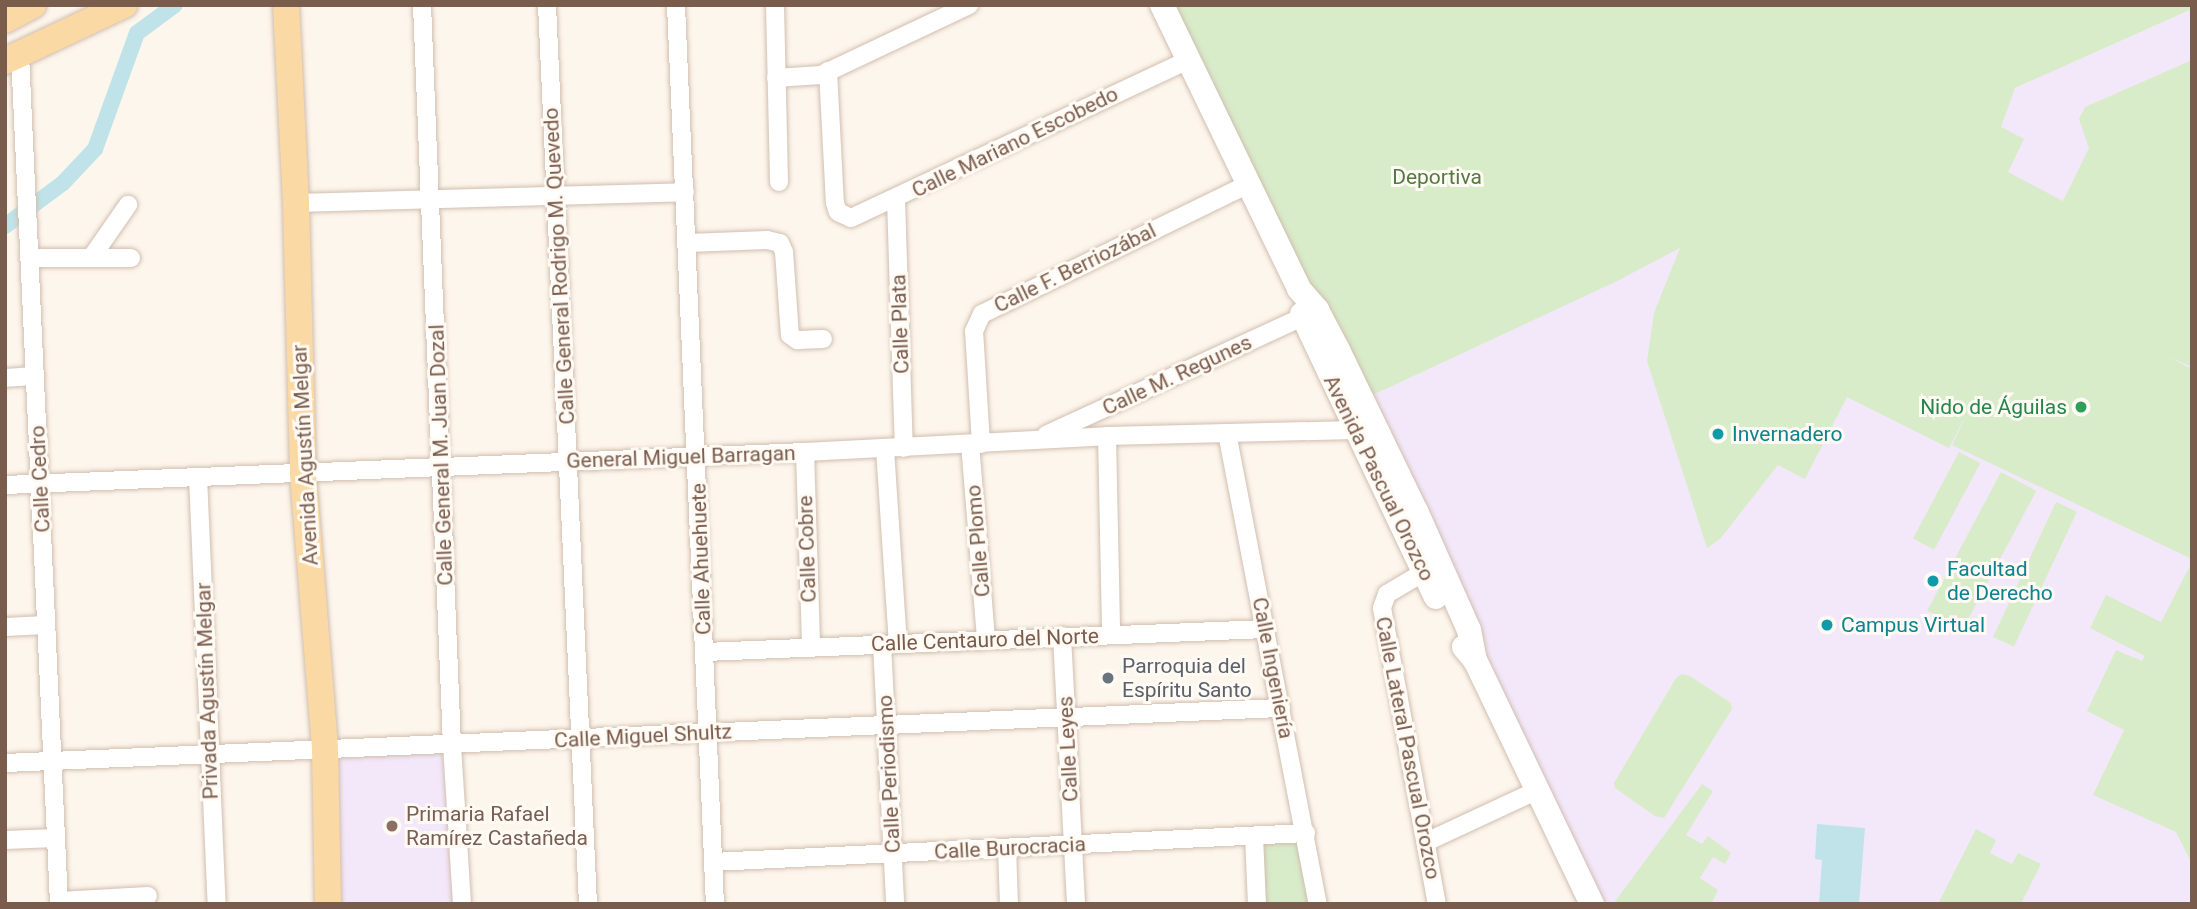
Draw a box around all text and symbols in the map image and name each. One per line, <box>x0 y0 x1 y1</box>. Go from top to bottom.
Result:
street label: Calle Mariano Escobedo <box>908 81 1122 203</box>
street label: Calle General Rodrigo M. Quevedo <box>538 107 580 425</box>
park label: Deportiva <box>1392 164 1482 190</box>
street label: Calle F. Berriozábal <box>990 218 1160 318</box>
street label: Calle Plata <box>886 274 914 374</box>
street label: Calle General M. Juan Dozal <box>424 324 458 586</box>
street label: Calle M. Regunes <box>1098 329 1256 421</box>
street label: Avenida Agustín Melgar <box>287 344 323 566</box>
street label: Avenida Pascual Orozco <box>1318 371 1440 585</box>
place label: Nido de Águilas <box>1920 394 2067 420</box>
marker: Nido de Águilas <box>2073 399 2089 415</box>
place label: Invernadero <box>1732 421 1842 447</box>
street label: Calle Cedro <box>25 425 55 533</box>
marker: Invernadero <box>1710 426 1726 442</box>
street label: General Miguel Barragan <box>566 440 796 474</box>
street label: Calle Ahuehuete <box>686 483 716 635</box>
street label: Calle Plomo <box>961 484 995 598</box>
street label: Calle Cobre <box>793 495 821 603</box>
place label: Facultad de Derecho <box>1947 556 2053 606</box>
marker: Facultad de Derecho <box>1925 573 1941 589</box>
street label: Privada Agustín Melgar <box>191 582 223 800</box>
street label: Calle Ingeniería <box>1247 595 1299 741</box>
place label: Campus Virtual <box>1841 612 1985 638</box>
street label: Calle Lateral Pascual Orozco <box>1370 615 1446 881</box>
marker: Campus Virtual <box>1819 617 1835 633</box>
street label: Calle Centauro del Norte <box>871 623 1099 657</box>
place label: Parroquia del Espíritu Santo <box>1122 653 1252 703</box>
marker: Parroquia del Espíritu Santo <box>1100 670 1116 686</box>
street label: Calle Periodismo <box>872 694 906 854</box>
street label: Calle Leyes <box>1053 696 1083 802</box>
street label: Calle Miguel Shultz <box>554 719 732 753</box>
place label: Primaria Rafael Ramírez Castañeda <box>406 801 588 851</box>
marker: Primaria Rafael Ramírez Castañeda <box>384 818 400 834</box>
street label: Calle Burocracia <box>934 831 1086 865</box>

